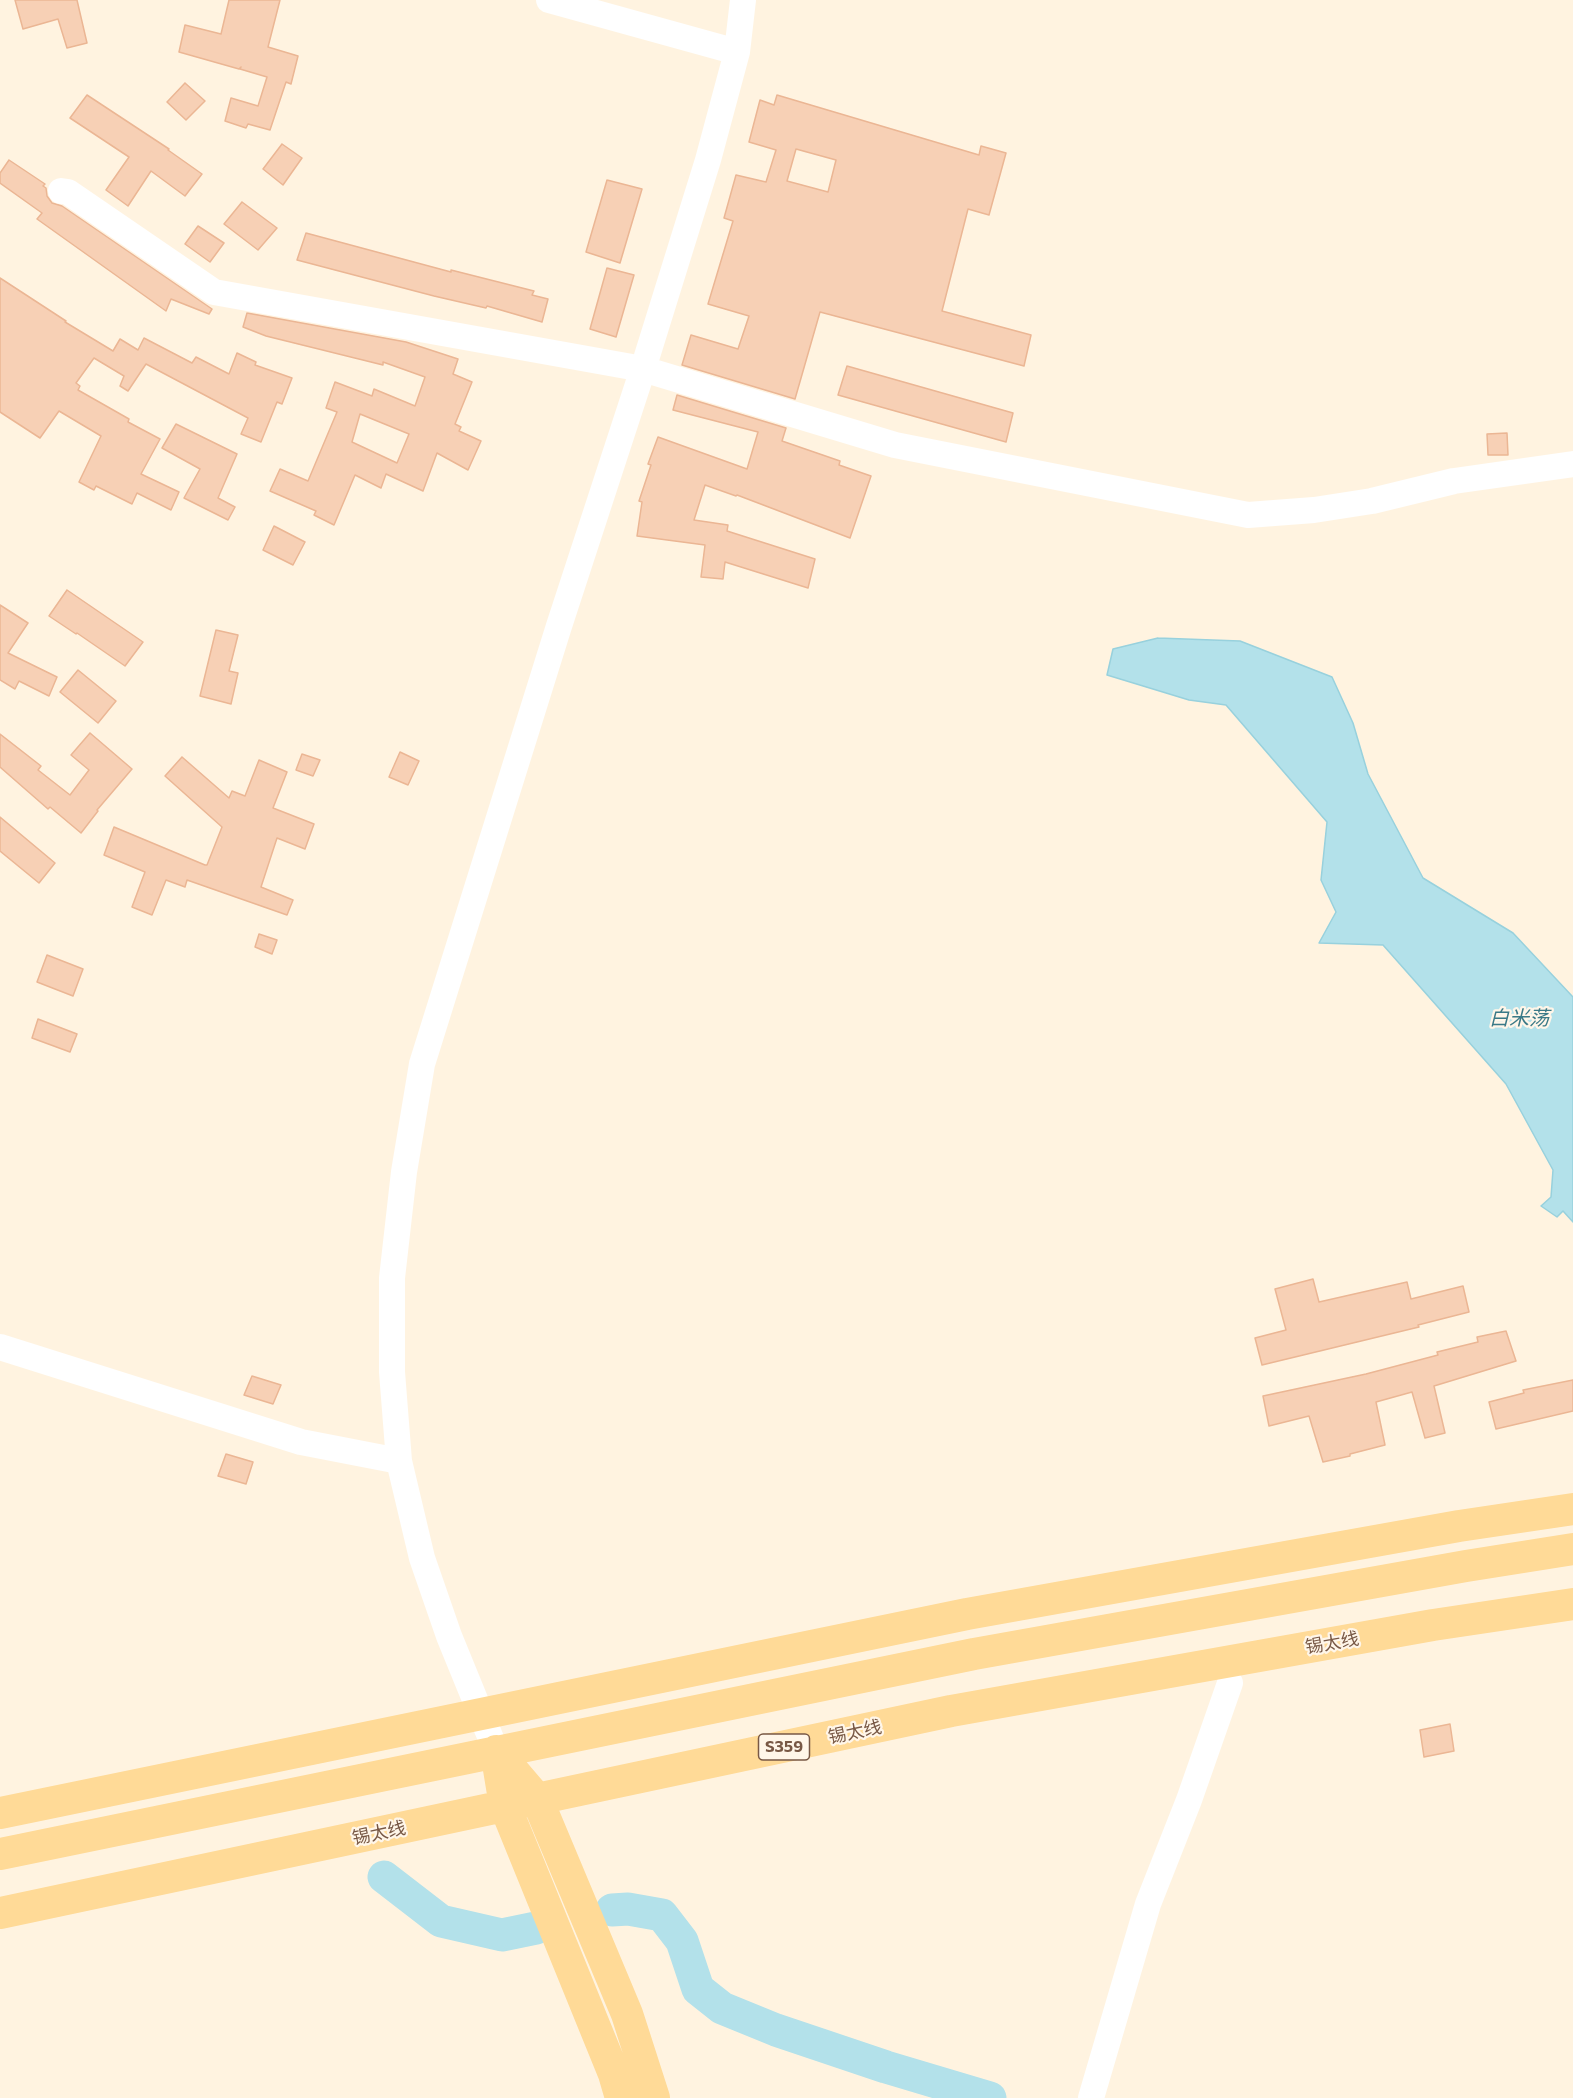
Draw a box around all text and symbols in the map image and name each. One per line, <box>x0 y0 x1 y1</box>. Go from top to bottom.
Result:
water label: 白米荡 <box>1489 1006 1549 1030</box>
street label: 锡太线 <box>1304 1628 1360 1658</box>
street label: 锡太线 <box>826 1716 884 1748</box>
road number: S359 <box>758 1734 810 1760</box>
street label: 锡太线 <box>350 1817 408 1849</box>

